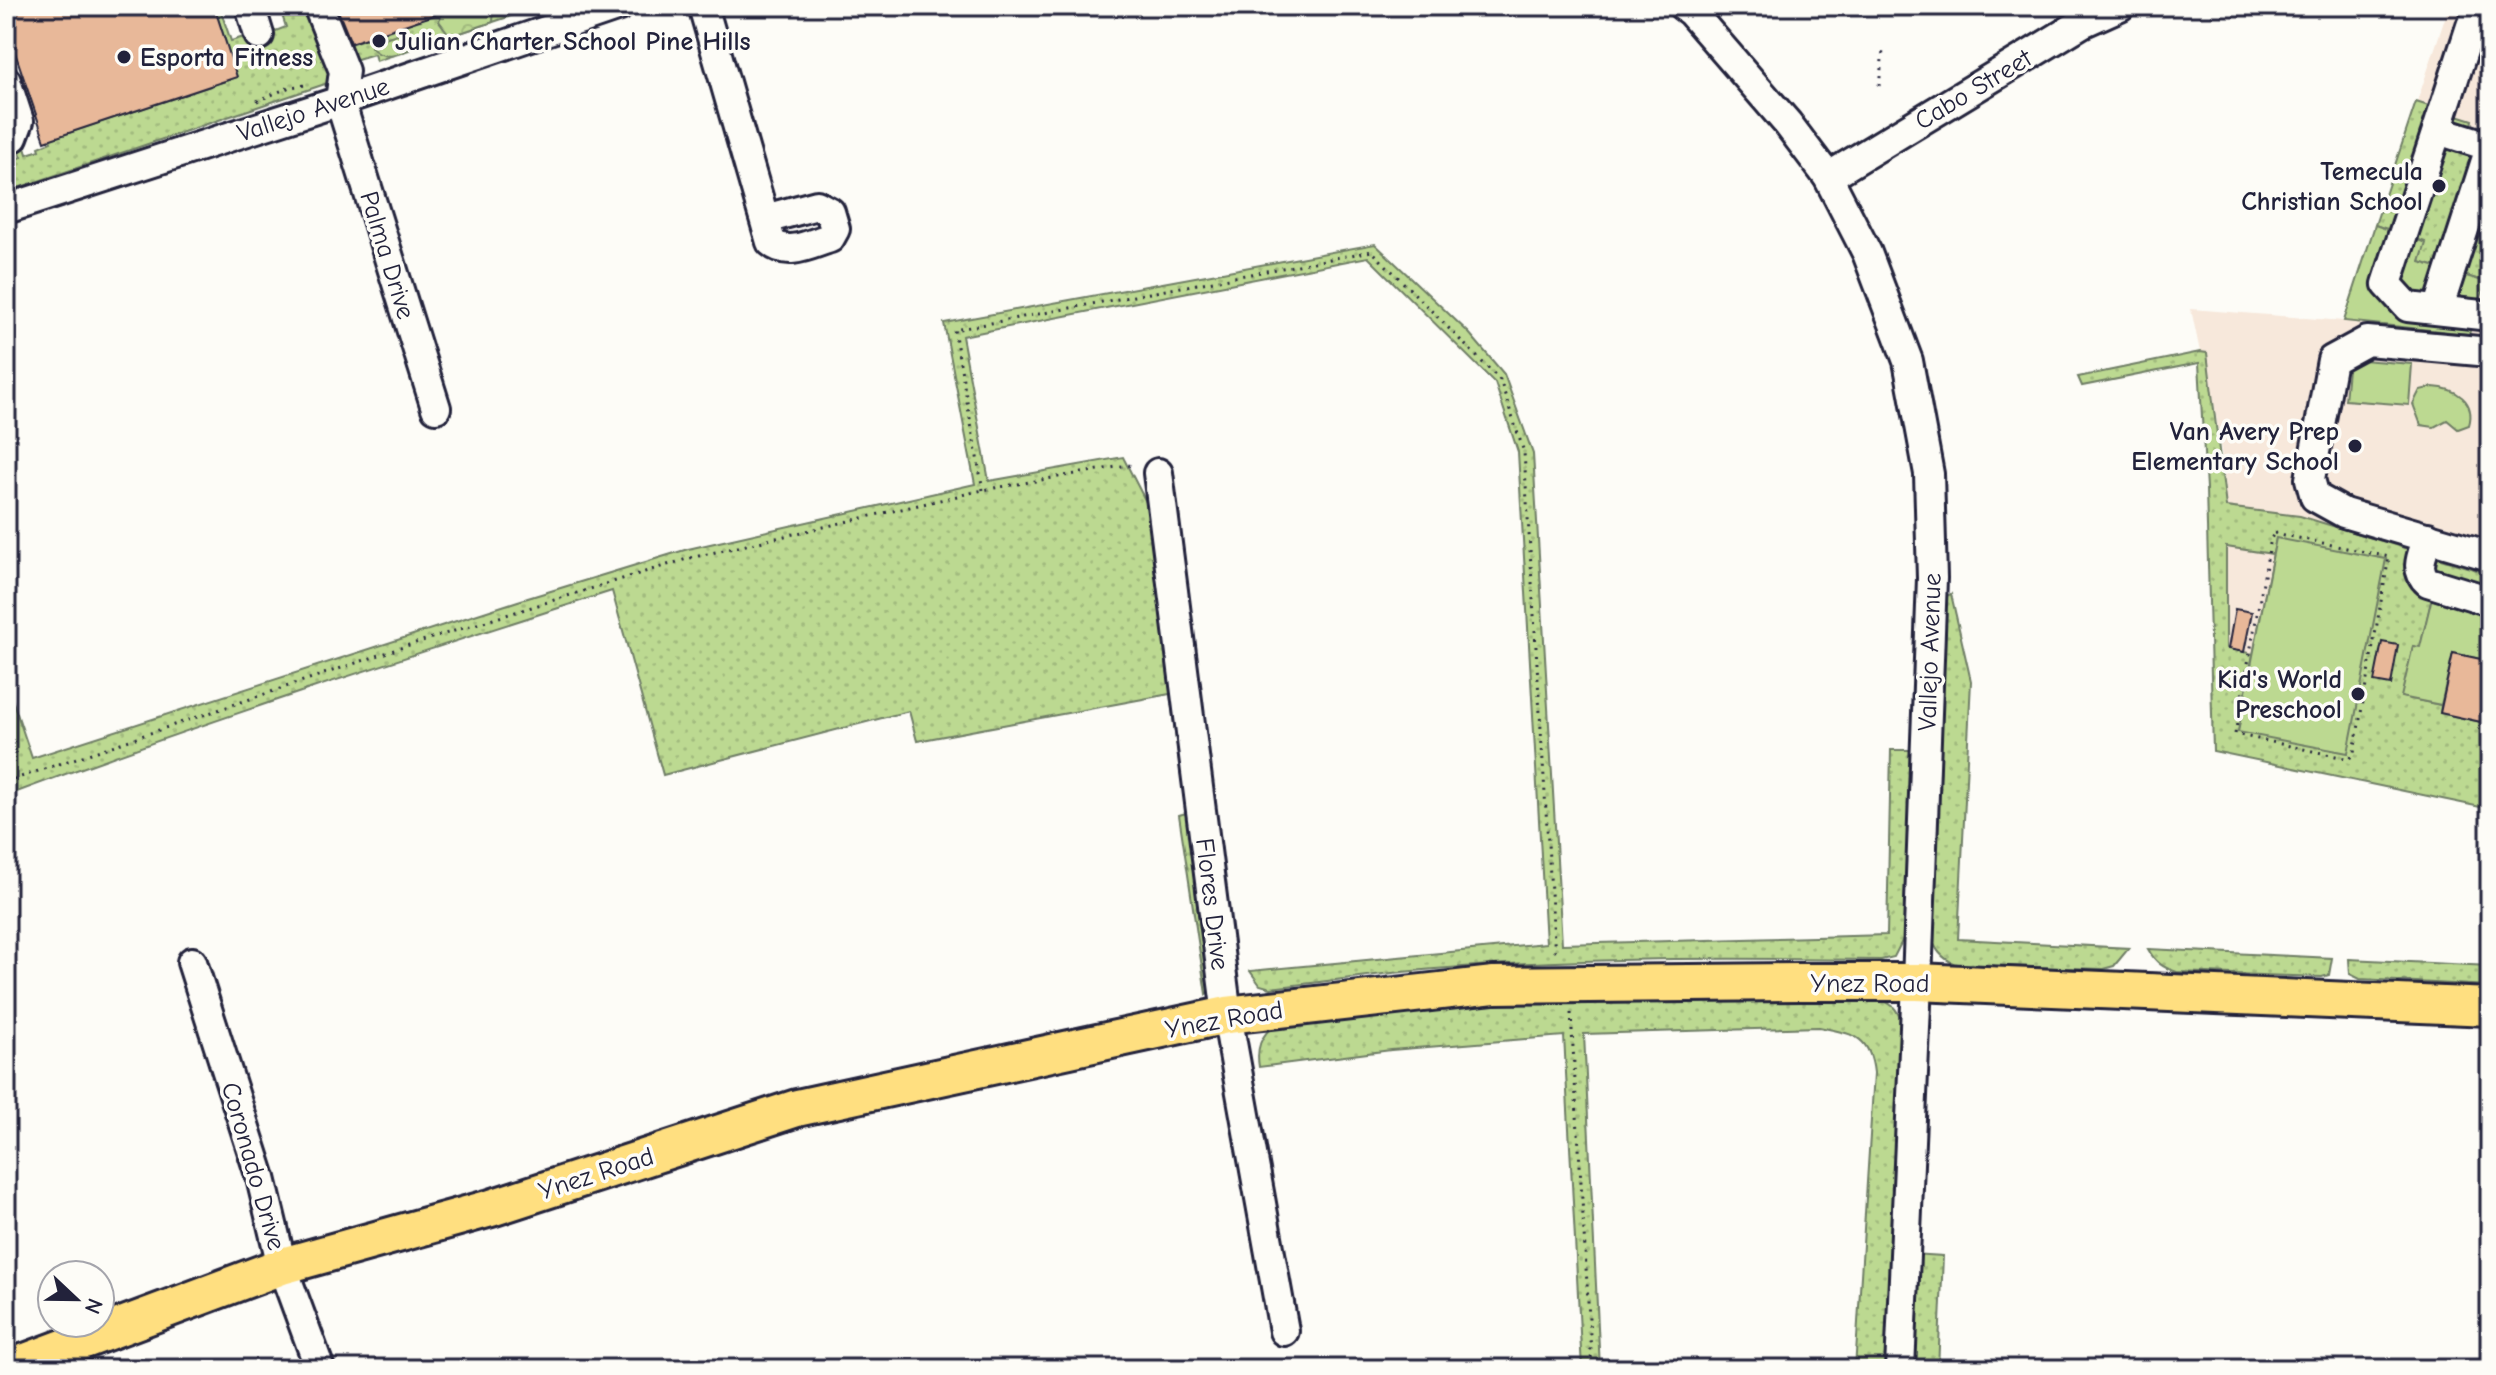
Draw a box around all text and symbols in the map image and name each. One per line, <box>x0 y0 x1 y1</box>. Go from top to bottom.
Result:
place label: Julian Charter School Pine Hills <box>395 27 751 57</box>
marker: Julian Charter School Pine Hills <box>370 32 388 50</box>
place label: Esporta Fitness <box>140 43 313 73</box>
street label: Cabo Street <box>1910 43 2039 136</box>
marker: Esporta Fitness <box>115 48 133 66</box>
street label: Vallejo Avenue <box>234 71 393 149</box>
place label: Temecula Christian School <box>2241 157 2423 217</box>
marker: Temecula Christian School <box>2430 177 2448 195</box>
street label: Palma Drive <box>353 188 421 323</box>
place label: Van Avery Prep Elementary School <box>2131 417 2339 477</box>
marker: Van Avery Prep Elementary School <box>2346 437 2364 455</box>
street label: Vallejo Avenue <box>1912 573 1948 732</box>
place label: Kid's World Preschool <box>2217 665 2342 725</box>
marker: Kid's World Preschool <box>2349 685 2367 703</box>
street label: Flores Drive <box>1189 836 1235 972</box>
street label: Ynez Road <box>1811 969 1929 999</box>
street label: Ynez Road <box>1163 995 1285 1045</box>
street label: Coronado Drive <box>215 1079 291 1254</box>
street label: Ynez Road <box>535 1141 658 1207</box>
north arrow <box>36 1259 116 1339</box>
text: N <box>79 1295 108 1318</box>

